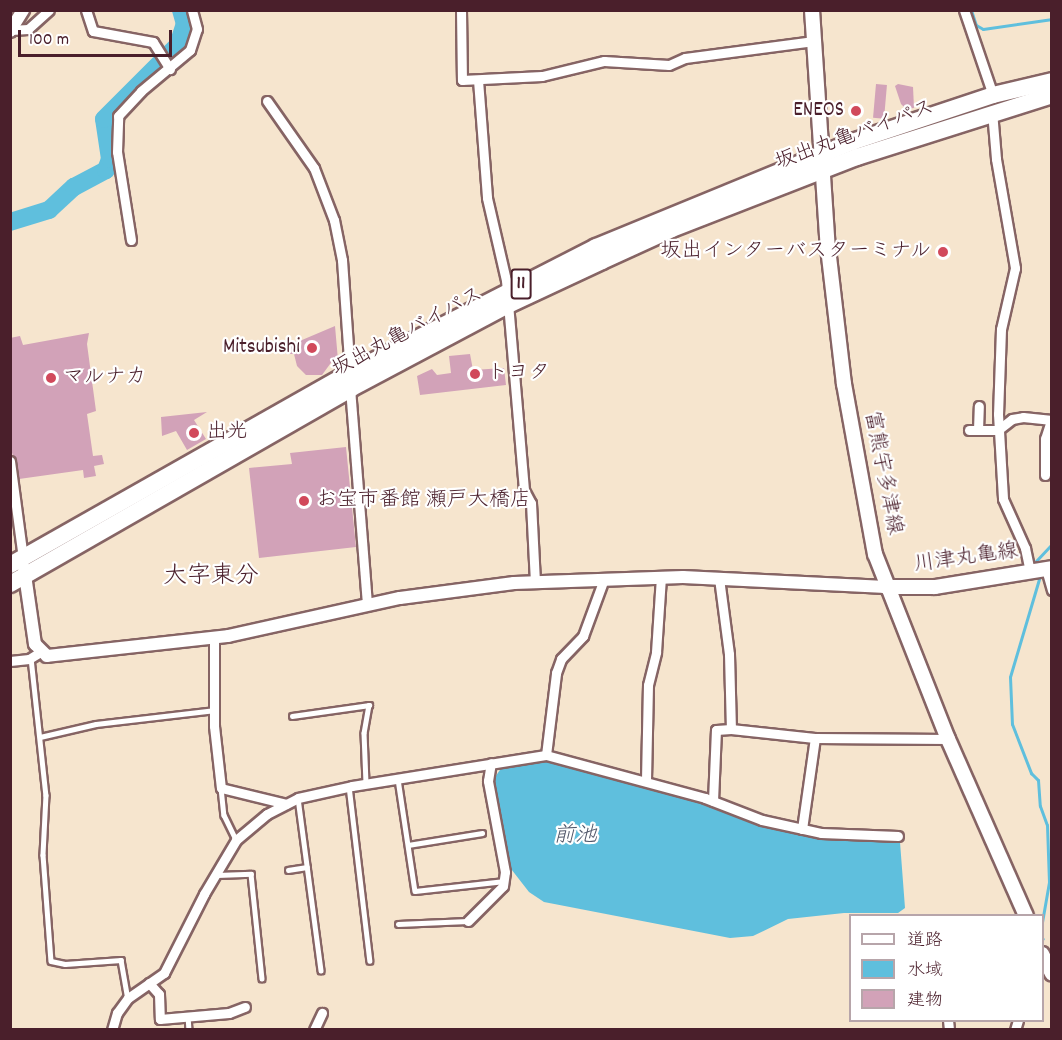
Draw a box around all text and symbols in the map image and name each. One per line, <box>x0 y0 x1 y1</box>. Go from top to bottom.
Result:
scale bar <box>21 18 176 56</box>
text: 100 m <box>29 28 69 53</box>
street label: 坂出丸亀バイパス <box>772 95 938 177</box>
place label: ENEOS <box>793 98 844 124</box>
marker: ENEOS <box>849 104 863 118</box>
place label: 坂出インターバスターミナル <box>658 239 931 265</box>
marker: 坂出インターバスターミナル <box>936 245 950 259</box>
road number: 11 <box>510 267 532 301</box>
street label: 坂出丸亀バイパス <box>328 282 488 384</box>
place label: Mitsubishi <box>223 335 300 361</box>
marker: Mitsubishi <box>305 341 319 355</box>
place label: トヨタ <box>487 361 550 387</box>
place label: マルナカ <box>63 365 147 391</box>
marker: トヨタ <box>468 367 482 381</box>
marker: マルナカ <box>44 371 58 385</box>
street label: 富熊宇多津線 <box>858 409 906 537</box>
place label: 出光 <box>206 420 248 446</box>
marker: 出光 <box>187 426 201 440</box>
place label: お宝市番館 瀬戸大橋店 <box>316 488 531 514</box>
marker: お宝市番館 瀬戸大橋店 <box>297 494 311 508</box>
street label: 川津丸亀線 <box>912 539 1020 579</box>
district label: 大字東分 <box>163 564 259 592</box>
water label: 前池 <box>553 824 597 850</box>
legend <box>849 914 1044 1022</box>
text: 道路 <box>907 929 943 954</box>
text: 水域 <box>907 959 943 984</box>
text: 建物 <box>907 989 943 1014</box>

